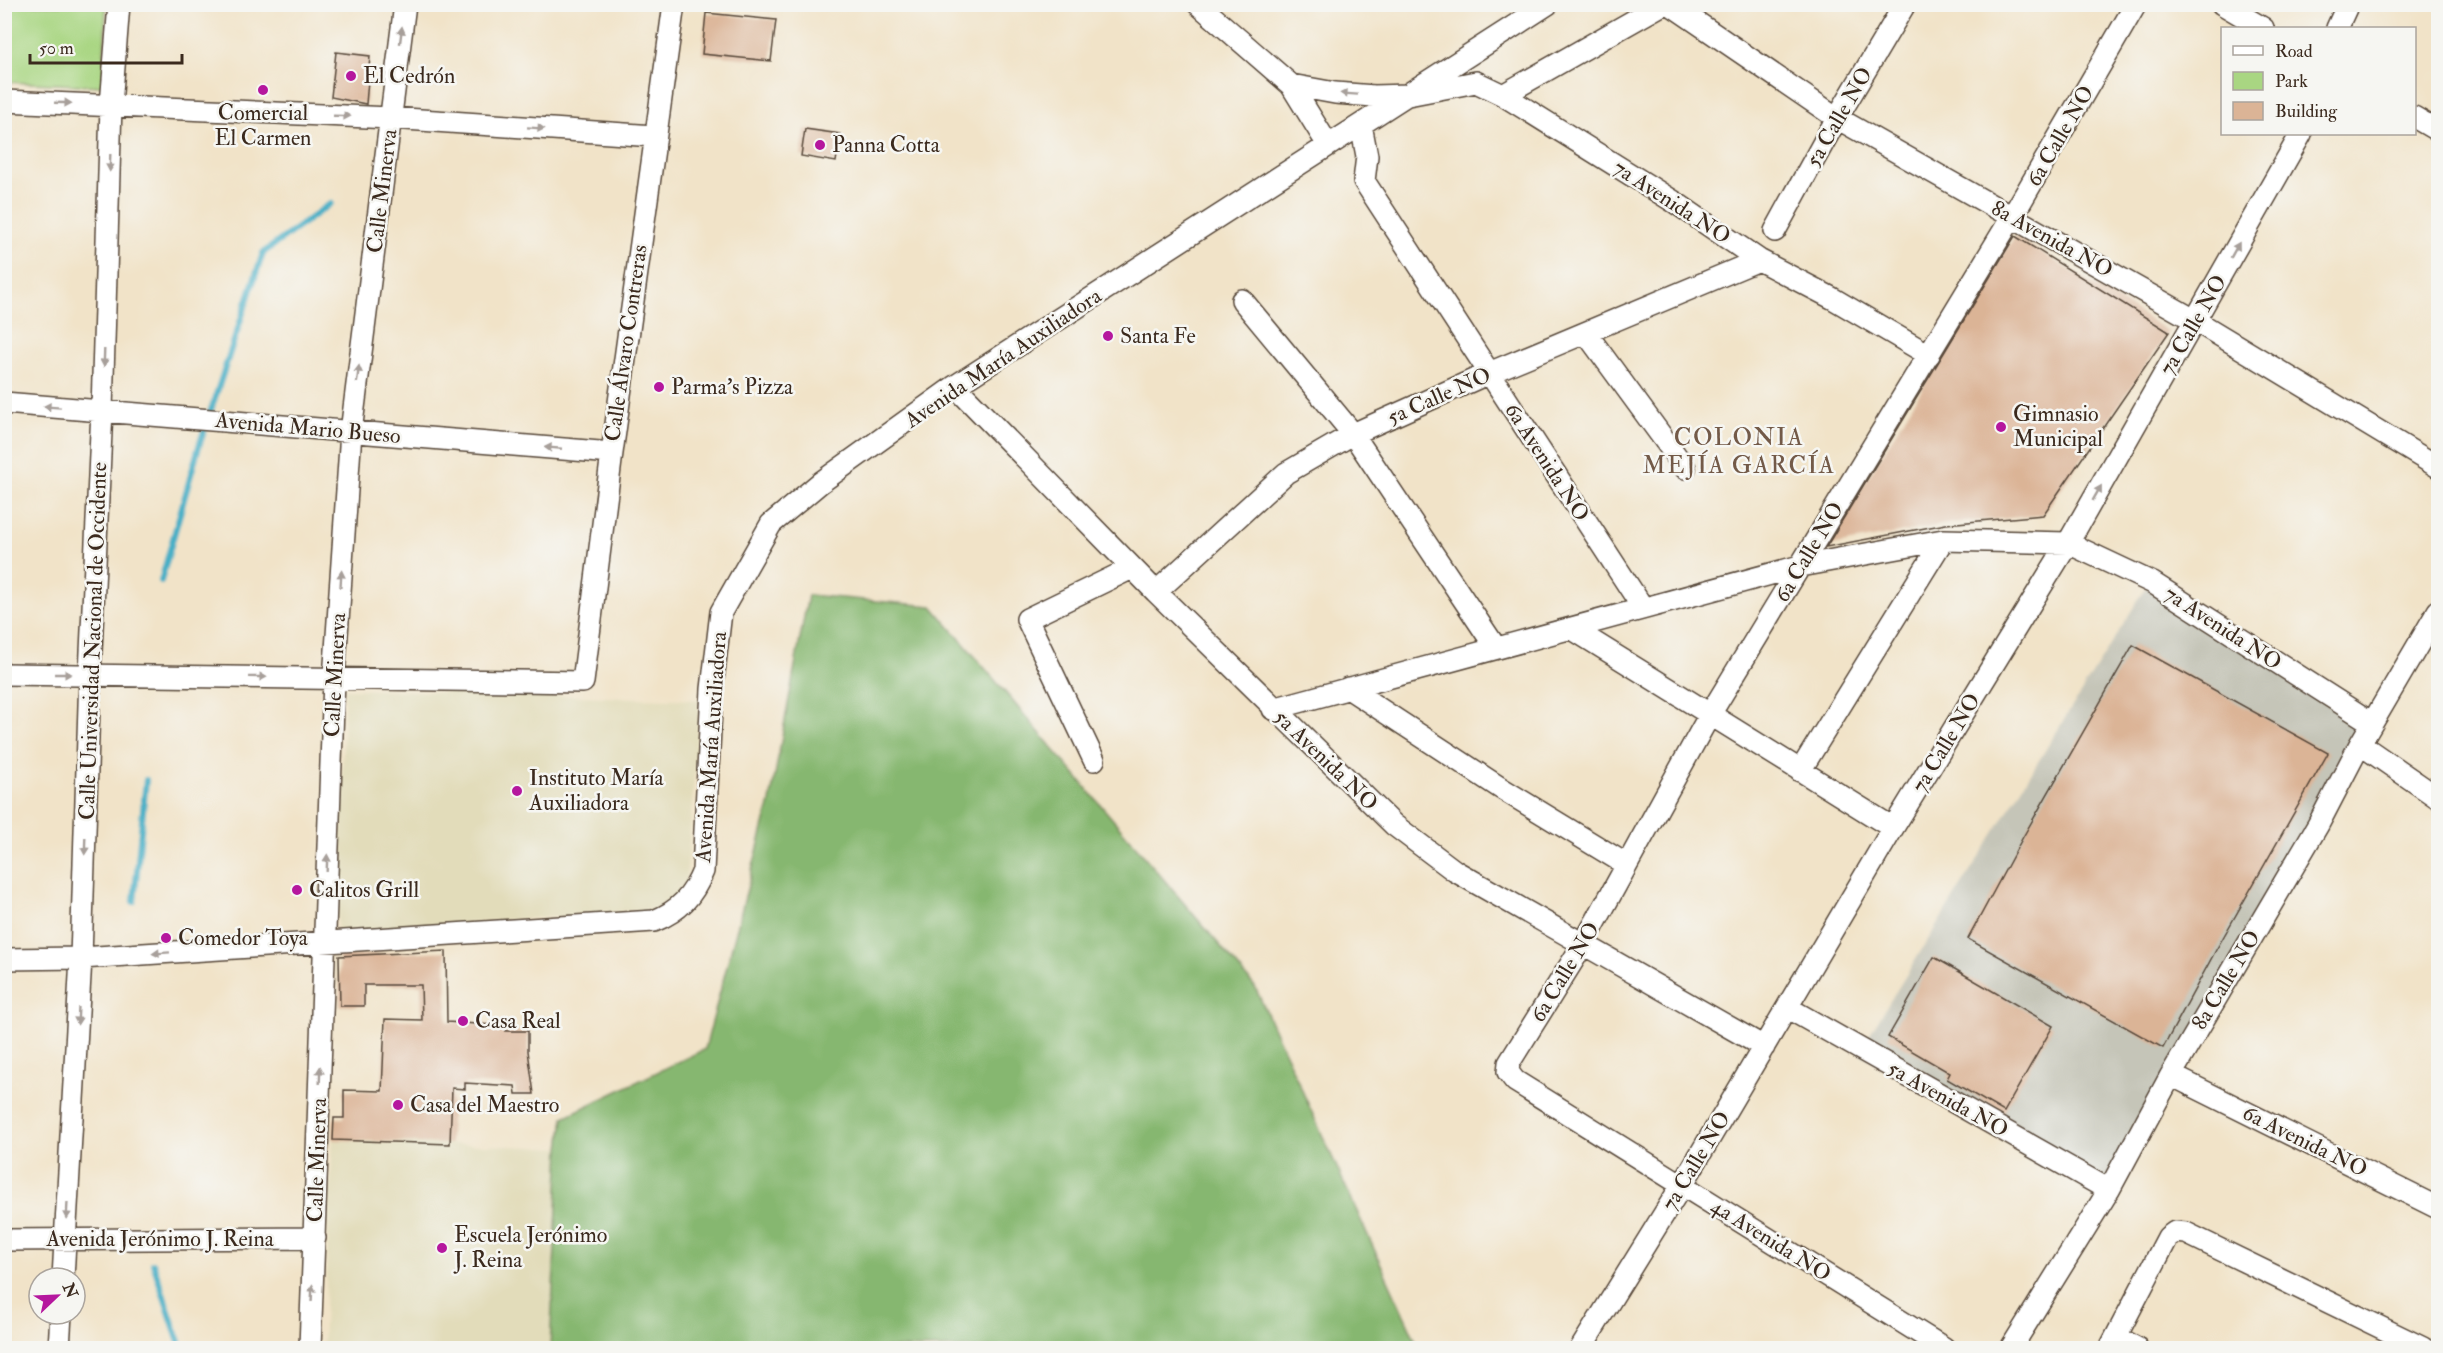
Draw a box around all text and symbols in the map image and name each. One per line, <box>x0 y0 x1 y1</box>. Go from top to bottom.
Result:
one-way arrow <box>397 25 406 44</box>
scale bar <box>30 27 182 65</box>
legend <box>2221 27 2416 135</box>
text: 50 m <box>39 37 74 60</box>
text: Road <box>2275 40 2313 63</box>
place label: El Cedrón <box>363 62 455 90</box>
street label: 5a Calle NO <box>1799 62 1879 172</box>
marker: El Cedrón <box>344 69 358 83</box>
text: Park <box>2275 70 2308 93</box>
street label: 6a Calle NO <box>2020 80 2100 192</box>
marker: Comercial El Carmen <box>256 83 270 97</box>
one-way arrow <box>1340 89 1359 99</box>
one-way arrow <box>53 99 72 108</box>
place label: Comercial El Carmen <box>215 99 311 152</box>
text: Building <box>2275 100 2338 123</box>
one-way arrow <box>332 111 351 120</box>
one-way arrow <box>527 123 546 132</box>
street label: Calle Minerva <box>361 127 404 255</box>
place label: Panna Cotta <box>832 131 941 159</box>
marker: Panna Cotta <box>813 138 827 152</box>
one-way arrow <box>105 154 114 173</box>
street label: 7a Avenida NO <box>1608 154 1736 250</box>
street label: 8a Avenida NO <box>1986 194 2118 284</box>
one-way arrow <box>2230 242 2240 259</box>
street label: Calle Álvaro Contreras <box>598 243 654 443</box>
street label: 7a Calle NO <box>2153 270 2233 380</box>
street label: Avenida María Auxiliadora <box>898 281 1108 435</box>
place label: Santa Fe <box>1120 322 1196 350</box>
marker: Santa Fe <box>1101 329 1115 343</box>
one-way arrow <box>99 349 109 368</box>
street label: 5a Calle NO <box>1383 361 1495 431</box>
one-way arrow <box>354 364 363 383</box>
place label: Parma's Pizza <box>671 373 794 401</box>
marker: Parma's Pizza <box>652 380 666 394</box>
street label: 6a Avenida NO <box>1498 398 1596 526</box>
place label: Gimnasio Municipal <box>2013 400 2103 454</box>
one-way arrow <box>42 402 61 411</box>
street label: Avenida Mario Bueso <box>213 406 402 450</box>
marker: Gimnasio Municipal <box>1994 420 2008 434</box>
district label: COLONIA MEJÍA GARCÍA <box>1643 422 1835 481</box>
one-way arrow <box>544 443 563 453</box>
street label: Calle Universidad Nacional de Occidente <box>73 462 113 820</box>
one-way arrow <box>2092 484 2102 501</box>
street label: 6a Calle NO <box>1768 497 1850 607</box>
one-way arrow <box>336 569 345 588</box>
street label: 7a Avenida NO <box>2159 580 2287 676</box>
street label: Calle Minerva <box>318 611 352 738</box>
street label: Avenida María Auxiliadora <box>689 630 733 864</box>
one-way arrow <box>53 669 72 679</box>
one-way arrow <box>248 673 267 682</box>
street label: 7a Calle NO <box>1905 688 1987 798</box>
street label: 5a Avenida NO <box>1268 703 1384 817</box>
place label: Instituto María Auxiliadora <box>528 764 665 817</box>
marker: Instituto María Auxiliadora <box>510 784 524 798</box>
one-way arrow <box>80 837 89 856</box>
one-way arrow <box>322 853 332 872</box>
place label: Calitos Grill <box>309 876 419 904</box>
marker: Calitos Grill <box>290 883 304 897</box>
street label: 6a Calle NO <box>1524 917 1606 1027</box>
place label: Comedor Toya <box>178 924 309 952</box>
street label: 8a Calle NO <box>2185 925 2267 1035</box>
marker: Comedor Toya <box>159 931 173 945</box>
one-way arrow <box>151 948 170 957</box>
one-way arrow <box>73 1007 82 1026</box>
place label: Casa Real <box>475 1007 561 1035</box>
marker: Casa Real <box>456 1014 470 1028</box>
street label: 5a Avenida NO <box>1883 1054 2013 1144</box>
one-way arrow <box>315 1065 325 1084</box>
place label: Casa del Maestro <box>410 1091 559 1119</box>
street label: Calle Minerva <box>301 1096 333 1223</box>
marker: Casa del Maestro <box>391 1098 405 1112</box>
street label: 6a Avenida NO <box>2238 1099 2372 1183</box>
street label: 7a Calle NO <box>1655 1106 1737 1216</box>
street label: 4a Avenida NO <box>1706 1192 1836 1288</box>
one-way arrow <box>62 1201 71 1220</box>
place label: Escuela Jerónimo J. Reina <box>453 1221 607 1274</box>
street label: Avenida Jerónimo J. Reina <box>45 1225 275 1253</box>
marker: Escuela Jerónimo J. Reina <box>435 1241 449 1255</box>
north arrow <box>27 1266 87 1326</box>
text: N <box>57 1279 82 1302</box>
one-way arrow <box>308 1284 317 1303</box>

